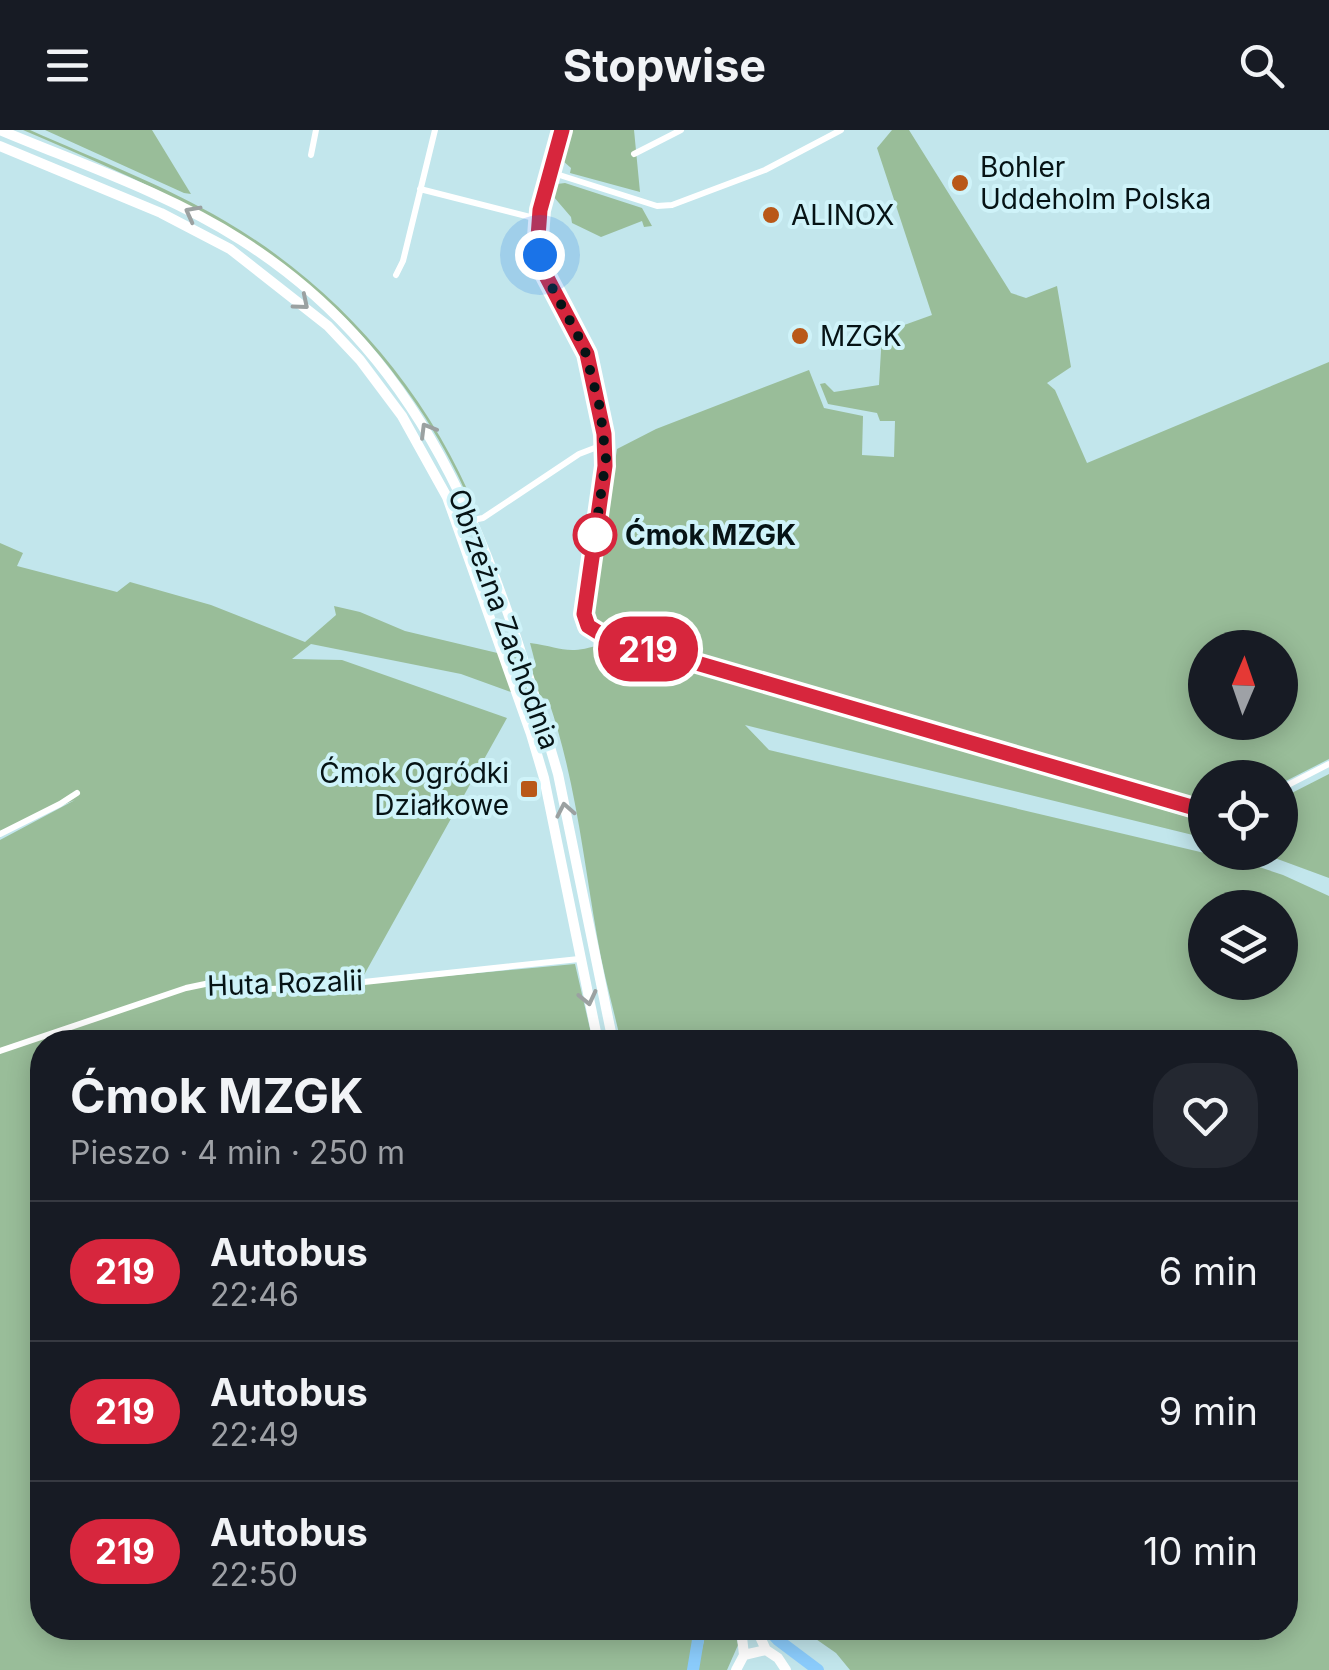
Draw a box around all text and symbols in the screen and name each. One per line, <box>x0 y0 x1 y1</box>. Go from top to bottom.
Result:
icon: menu <box>40 38 95 93</box>
text: Stopwise <box>563 38 766 93</box>
icon: search <box>1234 38 1289 93</box>
place label: Bohler Uddeholm Polska <box>980 150 1211 216</box>
marker: Bohler Uddeholm Polska <box>949 172 971 194</box>
place label: ALINOX <box>791 198 894 232</box>
marker: ALINOX <box>760 204 782 226</box>
one-way arrow <box>184 205 202 225</box>
your location <box>515 230 565 280</box>
one-way arrow <box>290 292 308 310</box>
place label: MZGK <box>820 319 902 353</box>
marker: MZGK <box>789 325 811 347</box>
one-way arrow <box>420 423 439 441</box>
street label: Obrzeżna Zachodnia <box>441 484 567 754</box>
marker: Ćmok MZGK <box>574 514 616 556</box>
place label: Ćmok MZGK <box>625 518 796 552</box>
line badge: 219 <box>590 616 706 682</box>
text: 219 <box>618 628 678 670</box>
north arrow <box>1188 630 1298 740</box>
map controls <box>1188 630 1298 1000</box>
place label: Ćmok Ogródki Działkowe <box>319 756 509 822</box>
button: locate <box>1188 760 1298 870</box>
marker: Ćmok Ogródki Działkowe <box>518 778 540 800</box>
one-way arrow <box>555 802 576 818</box>
button: layers <box>1188 890 1298 1000</box>
street label: Huta Rozalii <box>207 963 363 1003</box>
one-way arrow <box>576 989 597 1006</box>
button: heart <box>1153 1063 1258 1168</box>
text: Ćmok MZGK <box>70 1066 363 1125</box>
text: Pieszo · 4 min · 250 m <box>70 1133 405 1172</box>
text: Autobus <box>210 1229 368 1275</box>
text: 6 min <box>1159 1248 1258 1294</box>
text: 219 <box>95 1250 155 1292</box>
text: 22:46 <box>210 1275 299 1314</box>
text: Autobus <box>210 1369 368 1415</box>
text: 9 min <box>1159 1388 1258 1434</box>
text: 219 <box>95 1390 155 1432</box>
text: 22:49 <box>210 1415 299 1454</box>
text: Autobus <box>210 1509 368 1555</box>
text: 10 min <box>1143 1528 1258 1574</box>
text: 219 <box>95 1530 155 1572</box>
text: 22:50 <box>210 1555 298 1594</box>

